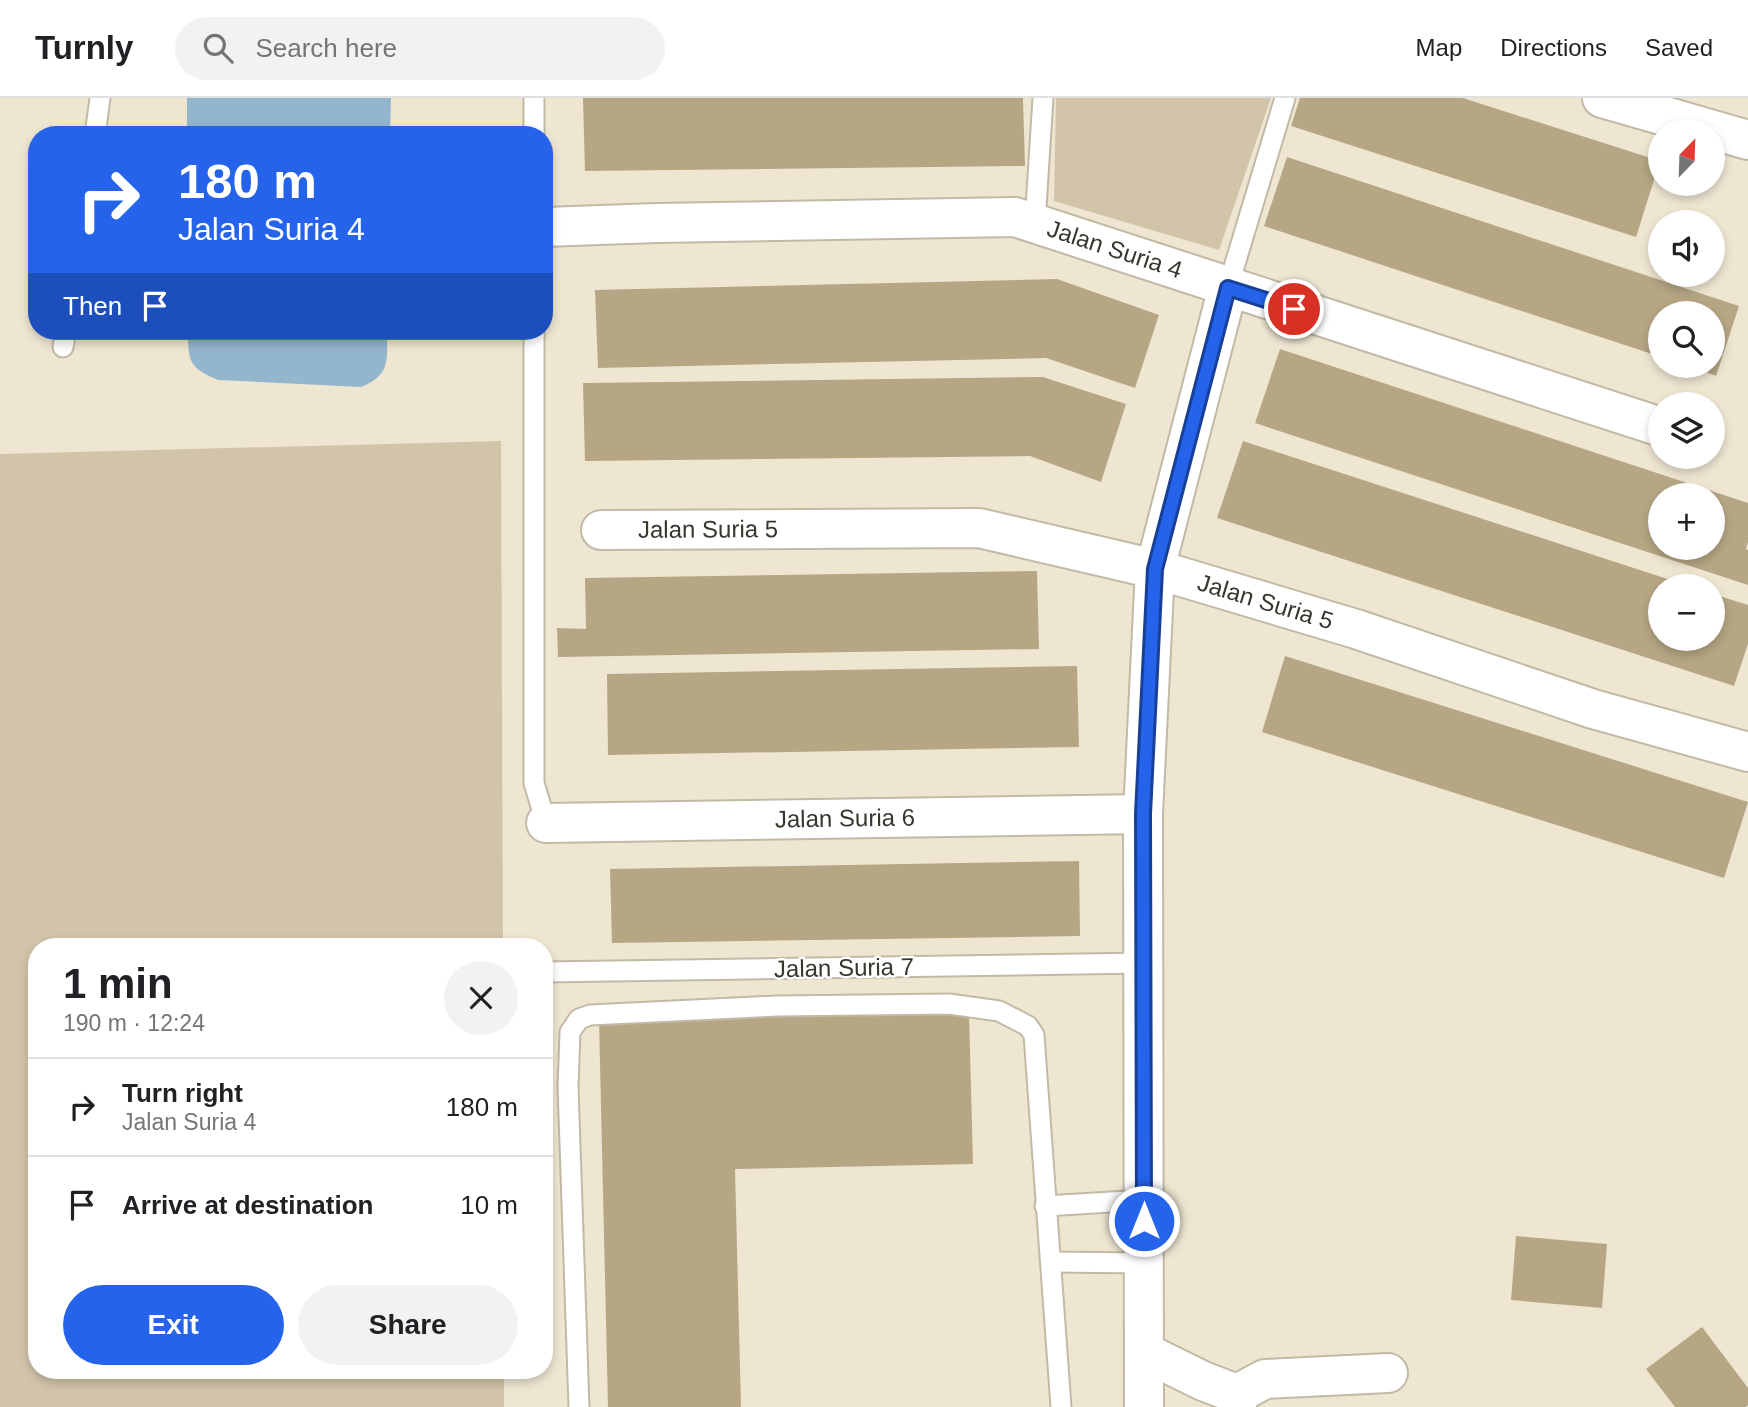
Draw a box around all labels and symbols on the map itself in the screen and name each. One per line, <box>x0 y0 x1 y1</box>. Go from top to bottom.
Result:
north arrow <box>1648 119 1726 196</box>
street label: Jalan Suria 4 <box>1044 214 1186 283</box>
pin <box>1264 279 1324 339</box>
street label: Jalan Suria 5 <box>638 515 778 543</box>
street label: Jalan Suria 5 <box>1195 569 1337 634</box>
street label: Jalan Suria 6 <box>775 803 915 833</box>
street label: Jalan Suria 7 <box>774 953 914 982</box>
position arrow <box>1107 1184 1181 1258</box>

